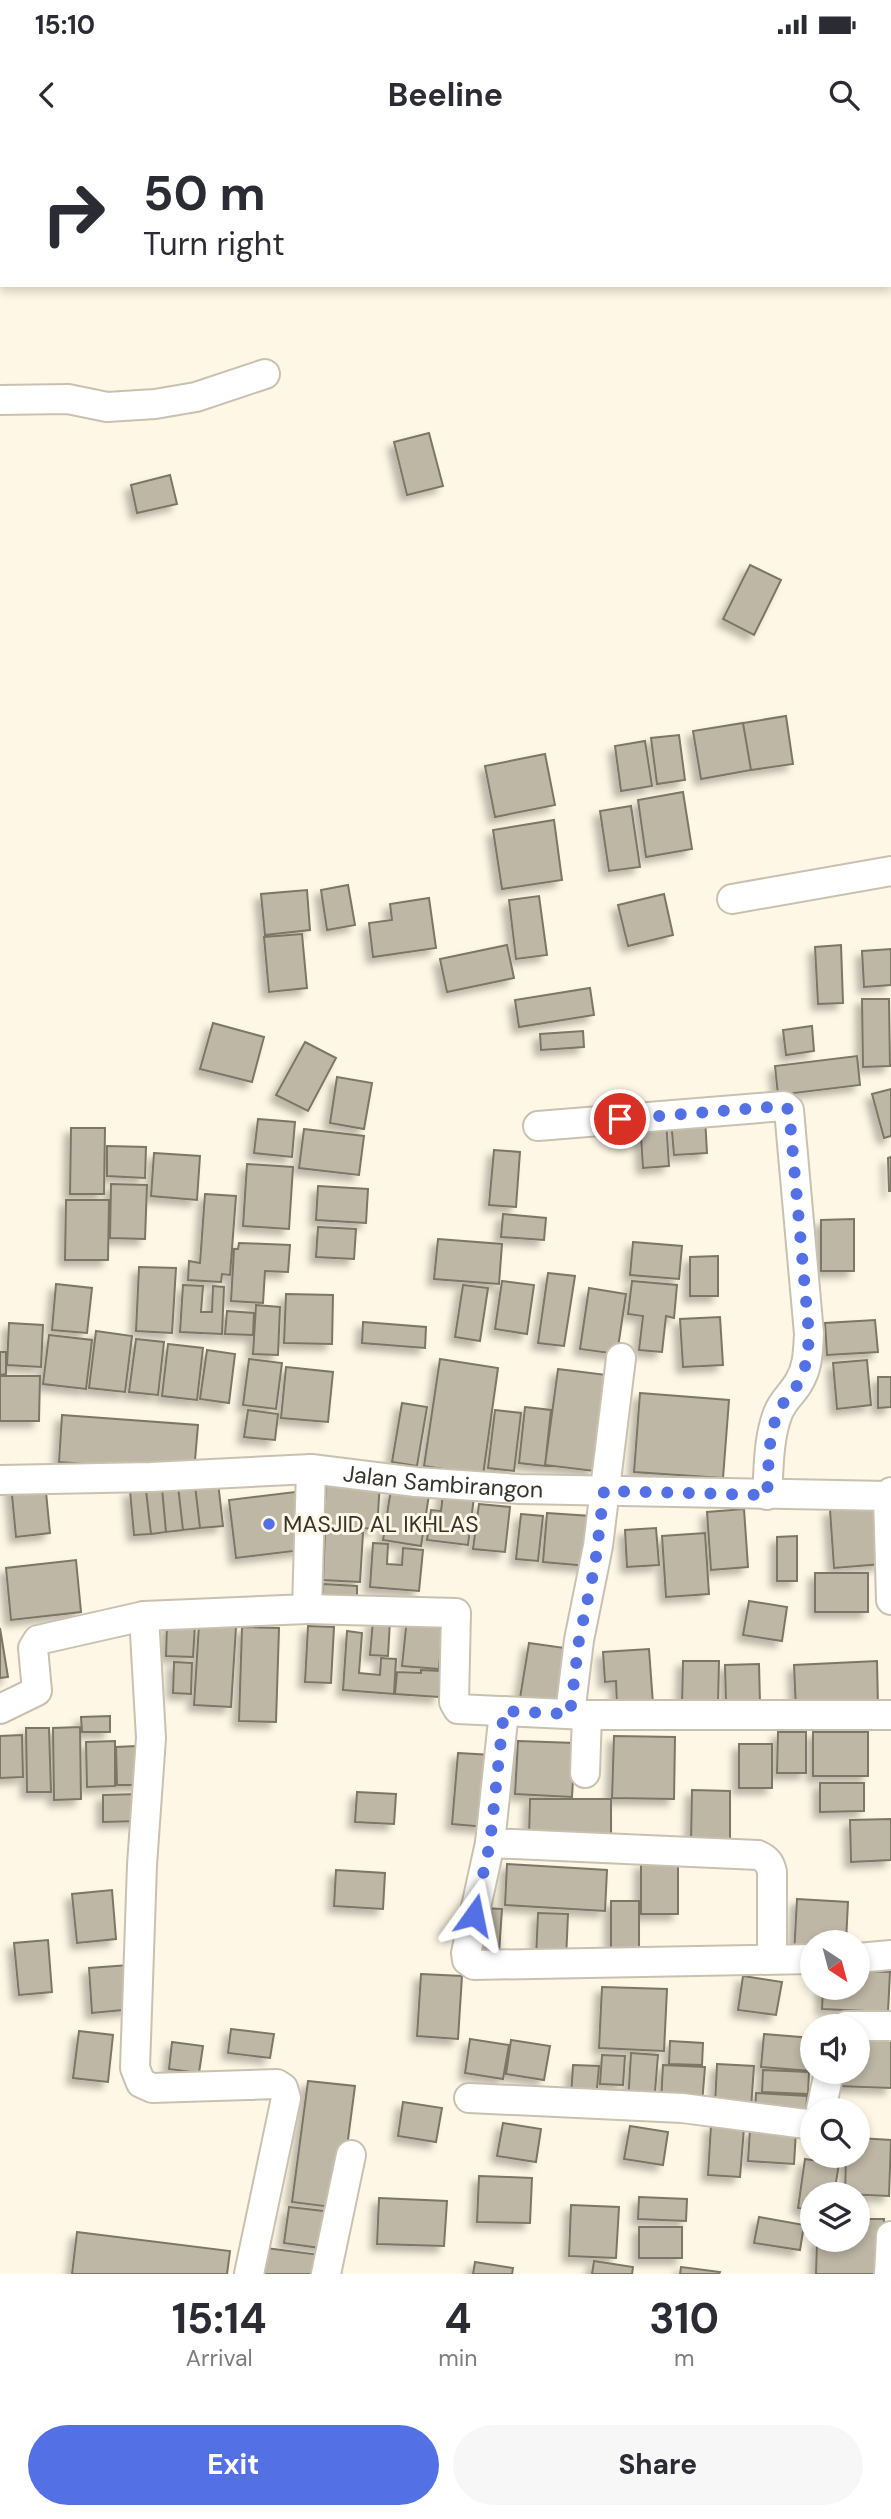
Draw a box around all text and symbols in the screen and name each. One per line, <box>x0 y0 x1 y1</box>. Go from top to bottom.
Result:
text: 15:10 <box>35 8 95 42</box>
text: Beeline <box>388 74 503 116</box>
icon: back <box>28 76 66 114</box>
icon: search <box>825 76 863 114</box>
text: 50 m <box>143 161 266 225</box>
icon: right <box>28 168 119 259</box>
text: Turn right <box>143 223 285 265</box>
pin <box>590 1089 650 1149</box>
icon: arrive <box>601 1100 639 1138</box>
street label: Jalan Sambirangon <box>341 1458 543 1504</box>
place label: MASJID AL IKHLAS <box>283 1509 479 1539</box>
marker: MASJID AL IKHLAS <box>261 1516 277 1532</box>
position arrow <box>437 1878 511 1952</box>
north arrow <box>800 1930 870 2000</box>
map controls <box>800 1930 870 2252</box>
button: sound <box>800 2014 870 2084</box>
button: search <box>800 2098 870 2168</box>
button: layers <box>800 2182 870 2252</box>
text: 15:14 <box>172 2291 266 2346</box>
text: 4 <box>444 2291 472 2346</box>
text: 310 <box>649 2291 719 2346</box>
text: Arrival <box>186 2343 253 2373</box>
text: min <box>438 2343 477 2373</box>
text: m <box>674 2343 694 2373</box>
button: Exit <box>28 2425 439 2505</box>
button: Share <box>453 2425 863 2505</box>

